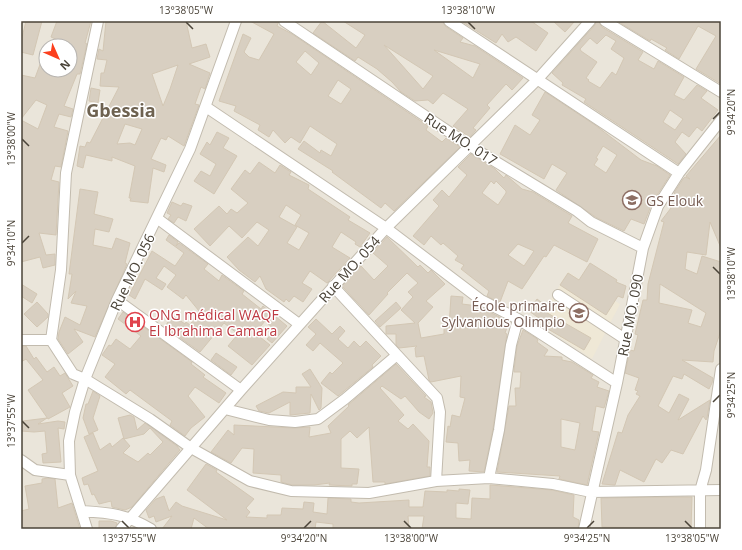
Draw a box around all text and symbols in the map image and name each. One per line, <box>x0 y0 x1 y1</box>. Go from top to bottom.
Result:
text: 13°38'05"W <box>159 3 214 17</box>
text: 13°38'10"W <box>441 3 496 17</box>
north arrow <box>38 38 78 78</box>
text: N <box>57 57 74 74</box>
text: 9°34'20"N <box>724 89 738 135</box>
district label: Gbessia <box>86 98 156 122</box>
street label: Rue MO. 017 <box>421 108 501 170</box>
text: 13°38'00"W <box>4 111 18 166</box>
school or university icon: GS Elouk <box>621 189 643 211</box>
place label: GS Elouk <box>646 191 704 210</box>
text: 9°34'10"N <box>4 220 18 266</box>
street label: Rue MO. 056 <box>105 230 159 314</box>
street label: Rue MO. 054 <box>314 232 384 306</box>
text: 13°38'10"W <box>724 246 738 301</box>
street label: Rue MO. 090 <box>613 272 647 358</box>
place label: École primaire Sylvanious Olimpio <box>441 296 565 331</box>
school or university icon: École primaire Sylvanious Olimpio <box>568 302 590 324</box>
place label: ONG médical WAQF El Ibrahima Camara <box>149 305 279 340</box>
hospital icon: ONG médical WAQF El Ibrahima Camara <box>124 311 146 333</box>
text: 9°34'25"N <box>724 372 738 418</box>
text: 13°37'55"W <box>4 393 18 448</box>
text: 13°37'55"W <box>102 531 157 545</box>
text: 9°34'20"N <box>281 531 327 545</box>
text: 13°38'00"W <box>384 531 439 545</box>
text: 9°34'25"N <box>564 531 610 545</box>
text: 13°38'05"W <box>665 531 720 545</box>

